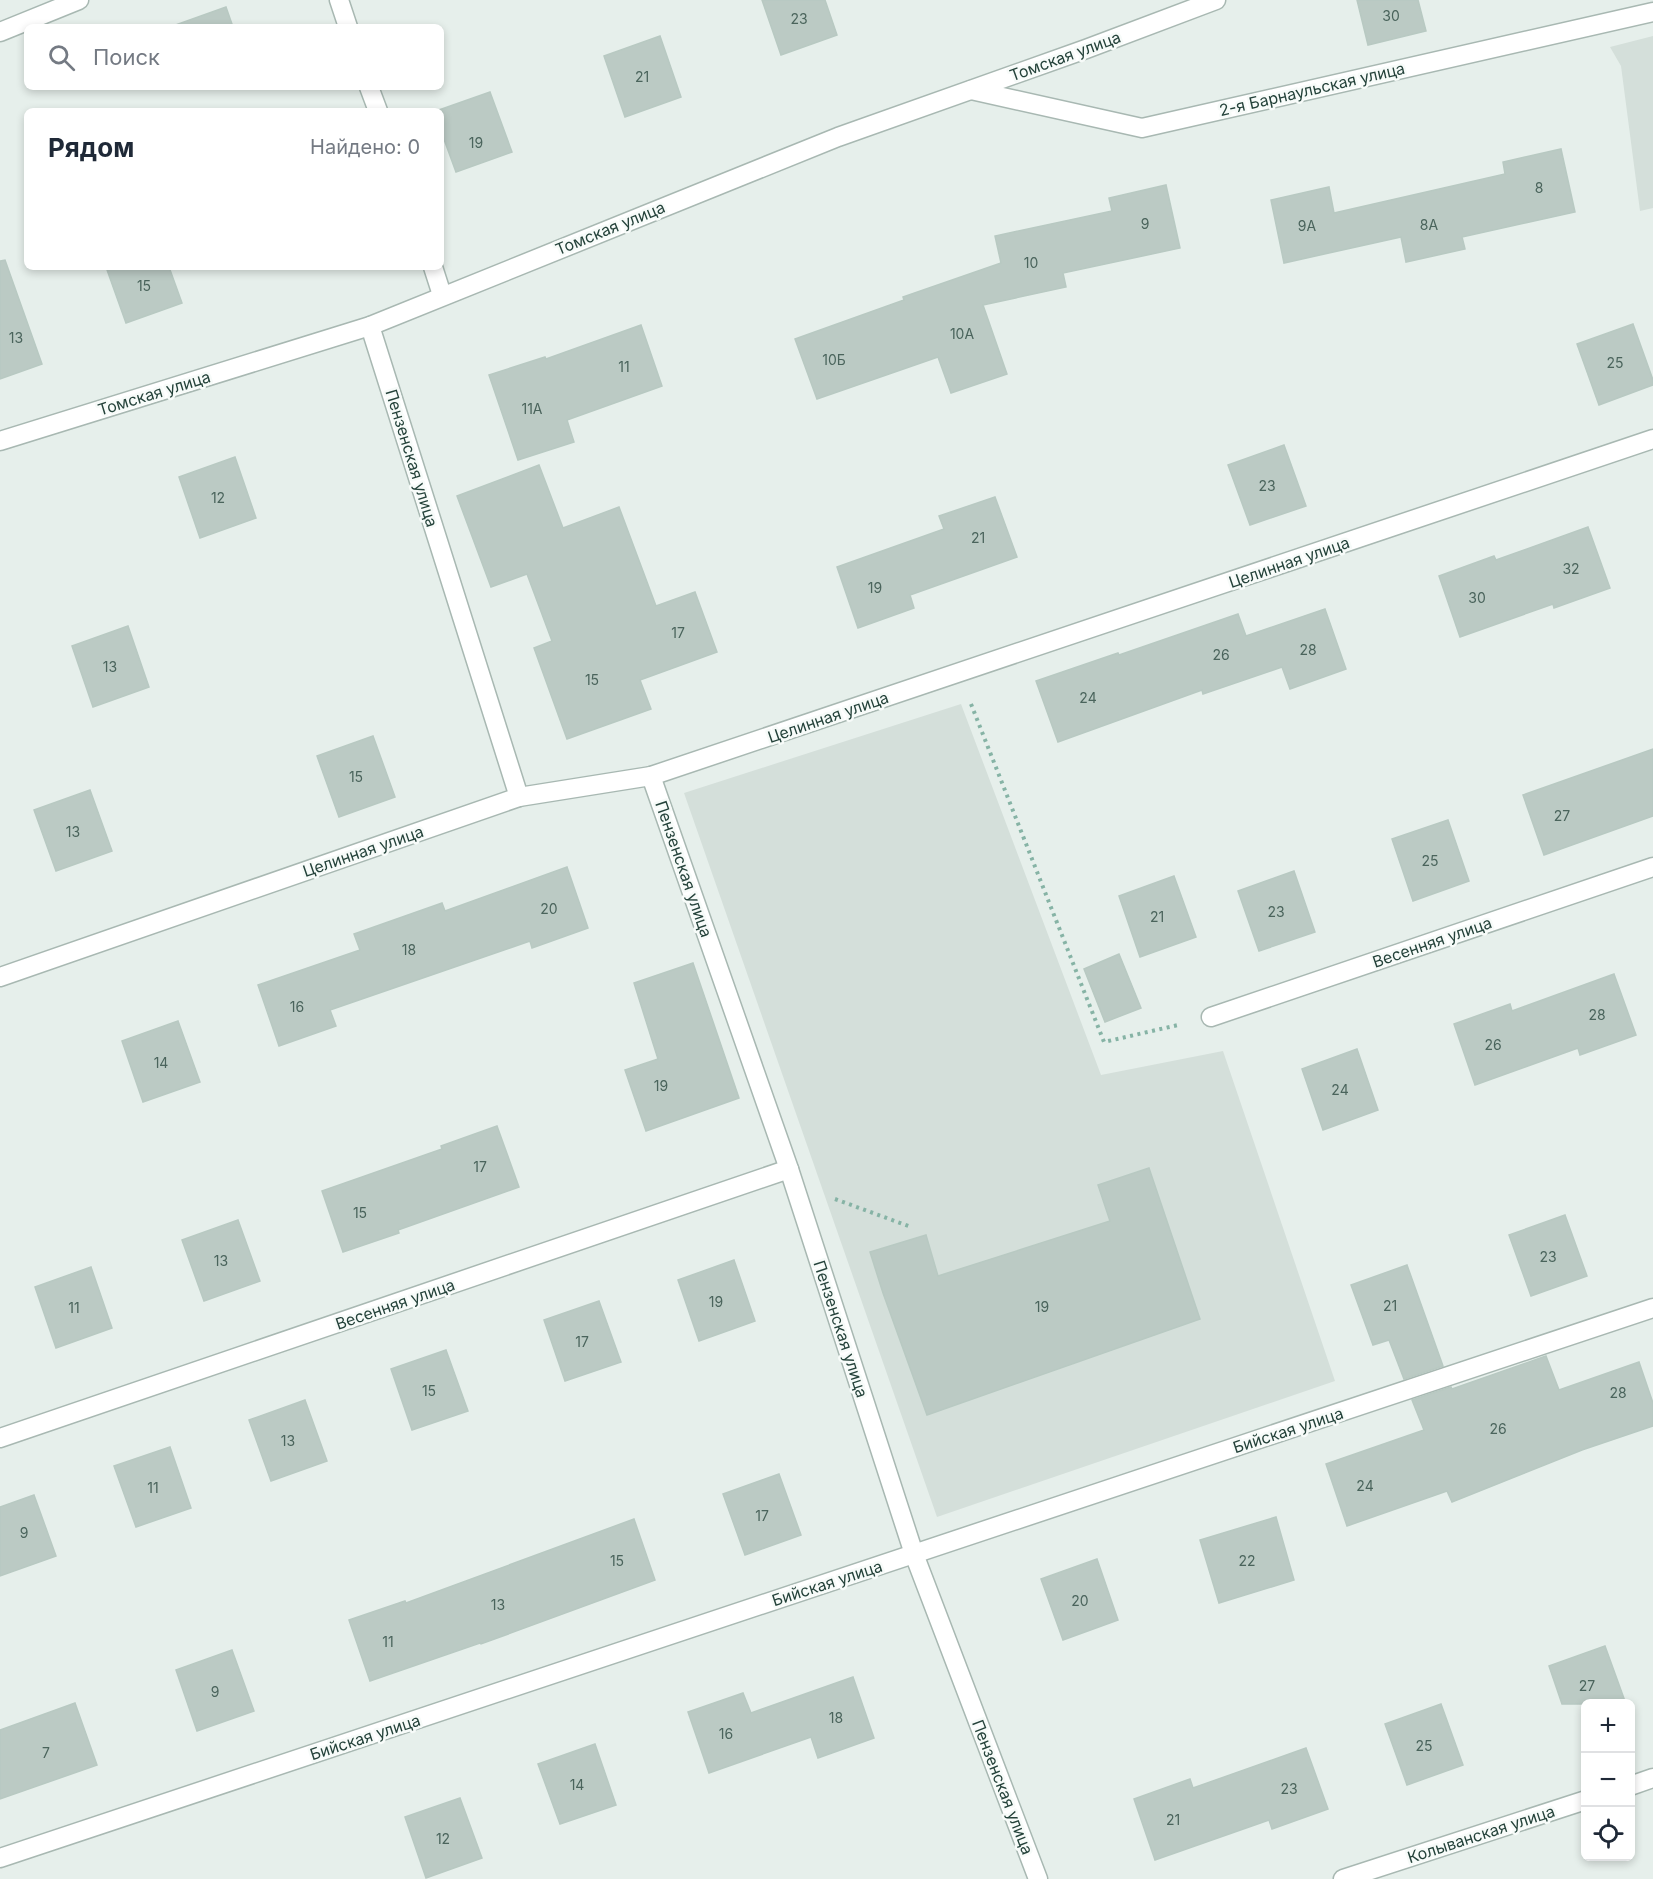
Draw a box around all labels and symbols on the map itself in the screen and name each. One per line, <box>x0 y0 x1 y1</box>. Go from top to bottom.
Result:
house number: 30 <box>1382 7 1400 24</box>
house number: 23 <box>790 10 808 27</box>
street label: Томская улица <box>1007 27 1123 85</box>
street label: 2-я Барнаульская улица <box>1217 58 1407 120</box>
house number: 21 <box>635 68 649 85</box>
house number: 19 <box>469 134 483 151</box>
house number: 8 <box>1535 179 1543 196</box>
street label: Томская улица <box>552 197 668 259</box>
house number: 9 <box>1141 215 1149 232</box>
house number: 8А <box>1420 216 1438 233</box>
house number: 9А <box>1298 217 1317 234</box>
house number: 10 <box>1024 254 1038 271</box>
house number: 15 <box>137 277 151 294</box>
house number: 10А <box>950 325 974 342</box>
house number: 13 <box>9 329 23 346</box>
house number: 10Б <box>822 351 846 368</box>
house number: 25 <box>1606 354 1624 371</box>
house number: 11 <box>618 358 630 375</box>
street label: Томская улица <box>95 366 213 420</box>
street label: Пензенская улица <box>382 387 442 529</box>
house number: 11А <box>521 400 543 417</box>
house number: 23 <box>1258 477 1276 494</box>
house number: 12 <box>211 489 225 506</box>
house number: 21 <box>971 529 985 546</box>
street label: Целинная улица <box>1226 532 1352 592</box>
house number: 32 <box>1562 560 1580 577</box>
house number: 19 <box>868 579 882 596</box>
house number: 30 <box>1468 589 1486 606</box>
house number: 17 <box>671 624 685 641</box>
house number: 28 <box>1299 641 1317 658</box>
house number: 26 <box>1212 646 1230 663</box>
house number: 13 <box>103 658 117 675</box>
house number: 15 <box>585 671 599 688</box>
street label: Целинная улица <box>765 687 891 747</box>
house number: 24 <box>1079 689 1097 706</box>
house number: 15 <box>349 768 363 785</box>
street label: Пензенская улица <box>651 798 717 940</box>
house number: 27 <box>1554 807 1570 824</box>
street label: Целинная улица <box>300 821 426 881</box>
house number: 13 <box>66 823 80 840</box>
house number: 25 <box>1421 852 1439 869</box>
house number: 20 <box>540 900 558 917</box>
house number: 23 <box>1267 903 1285 920</box>
house number: 21 <box>1150 908 1164 925</box>
street label: Весенняя улица <box>1370 912 1494 972</box>
house number: 18 <box>402 941 416 958</box>
house number: 16 <box>290 998 304 1015</box>
house number: 28 <box>1588 1006 1606 1023</box>
house number: 26 <box>1484 1036 1502 1053</box>
house number: 14 <box>154 1054 168 1071</box>
house number: 19 <box>654 1077 668 1094</box>
house number: 24 <box>1331 1081 1349 1098</box>
house number: 17 <box>473 1158 487 1175</box>
house number: 15 <box>353 1204 367 1221</box>
house number: 23 <box>1539 1248 1557 1265</box>
house number: 13 <box>214 1252 228 1269</box>
street label: Пензенская улица <box>809 1258 873 1400</box>
street label: Весенняя улица <box>333 1274 457 1334</box>
house number: 19 <box>709 1293 723 1310</box>
house number: 21 <box>1383 1297 1397 1314</box>
house number: 19 <box>1035 1298 1049 1315</box>
house number: 11 <box>68 1299 80 1316</box>
house number: 17 <box>575 1333 589 1350</box>
house number: 15 <box>422 1382 436 1399</box>
house number: 28 <box>1609 1384 1627 1401</box>
street label: Бийская улица <box>1230 1403 1346 1457</box>
house number: 26 <box>1489 1420 1507 1437</box>
house number: 13 <box>281 1432 295 1449</box>
house number: 24 <box>1356 1477 1374 1494</box>
house number: 11 <box>147 1479 159 1496</box>
house number: 17 <box>755 1507 769 1524</box>
house number: 9 <box>20 1524 28 1541</box>
house number: 15 <box>610 1552 624 1569</box>
house number: 22 <box>1238 1552 1256 1569</box>
street label: Бийская улица <box>769 1556 885 1610</box>
house number: 20 <box>1071 1592 1089 1609</box>
house number: 13 <box>491 1596 505 1613</box>
house number: 11 <box>382 1633 394 1650</box>
house number: 27 <box>1579 1677 1595 1694</box>
house number: 9 <box>211 1683 219 1700</box>
house number: 18 <box>829 1709 843 1726</box>
street label: Бийская улица <box>307 1710 423 1764</box>
street label: Пензенская улица <box>968 1717 1038 1857</box>
house number: 16 <box>719 1725 733 1742</box>
house number: 25 <box>1415 1737 1433 1754</box>
house number: 7 <box>42 1744 50 1761</box>
house number: 14 <box>570 1776 584 1793</box>
house number: 23 <box>1280 1780 1298 1797</box>
street label: Колыванская улица <box>1405 1801 1557 1867</box>
house number: 21 <box>1166 1811 1180 1828</box>
house number: 12 <box>436 1830 450 1847</box>

